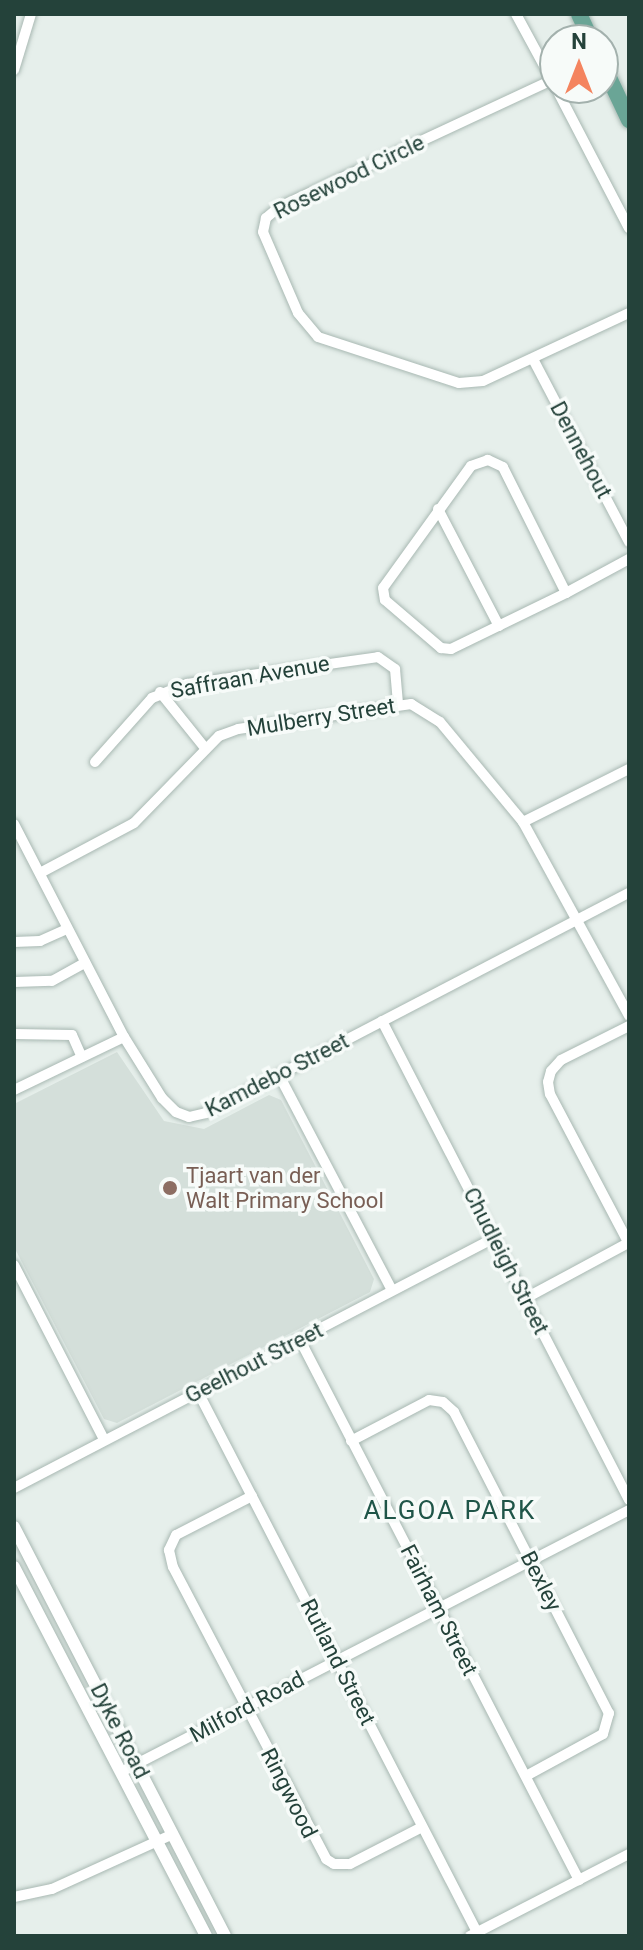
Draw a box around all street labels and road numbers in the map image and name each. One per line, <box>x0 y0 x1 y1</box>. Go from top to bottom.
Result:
street label: Rosewood Circle <box>269 129 429 225</box>
street label: Dennehout <box>544 397 618 503</box>
street label: Saffraan Avenue <box>169 650 331 704</box>
street label: Mulberry Street <box>245 692 397 742</box>
street label: Kamdebo Street <box>201 1027 353 1123</box>
street label: Chudleigh Street <box>458 1183 554 1339</box>
street label: Geelhout Street <box>181 1317 327 1409</box>
street label: Fairham Street <box>395 1540 483 1680</box>
street label: Bexley <box>515 1547 567 1615</box>
street label: Rutland Street <box>295 1594 381 1730</box>
street label: Milford Road <box>185 1666 309 1748</box>
street label: Dyke Road <box>85 1679 155 1783</box>
street label: Ringwood <box>255 1744 323 1842</box>

